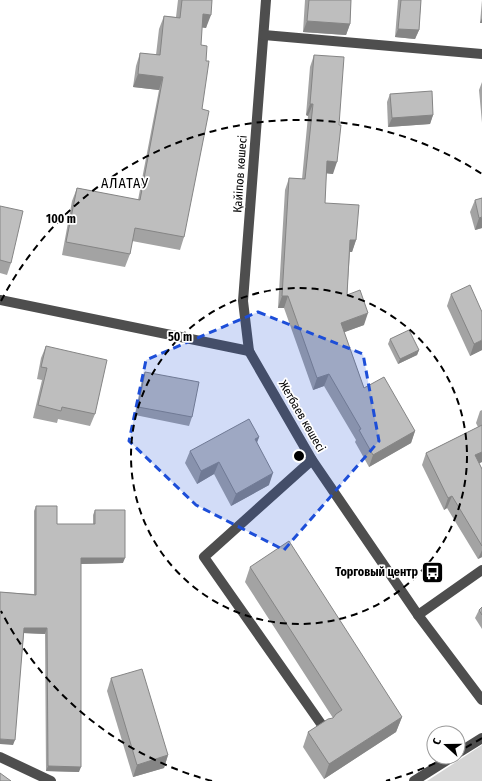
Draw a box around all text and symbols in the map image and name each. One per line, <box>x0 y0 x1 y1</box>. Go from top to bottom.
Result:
street label: Қайіпов көшесі <box>230 135 250 213</box>
district label: АЛАТАУ <box>101 175 149 192</box>
text: 100 m <box>46 212 76 226</box>
text: 50 m <box>168 330 192 344</box>
street label: Жетбаев көшесі <box>276 378 328 454</box>
centre of rings <box>292 449 306 463</box>
bus stop icon: Торговый центр <box>420 559 446 585</box>
place label: Торговый центр <box>335 565 418 579</box>
north arrow <box>426 725 466 765</box>
text: С <box>430 736 444 747</box>

